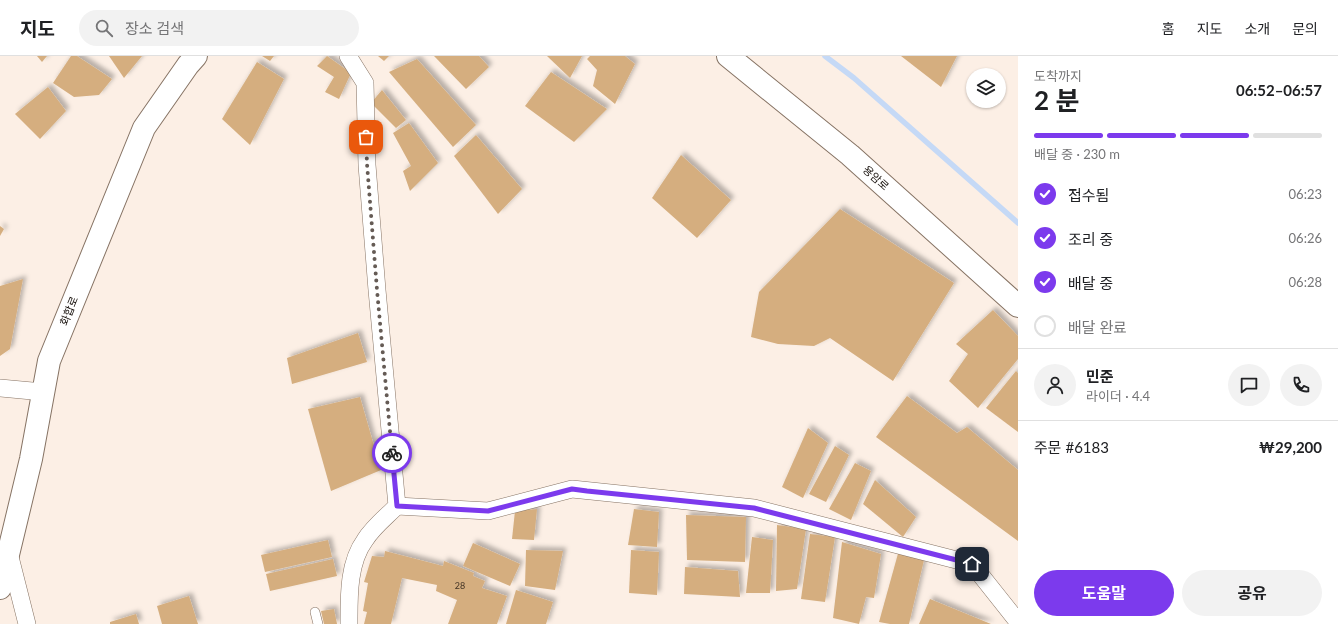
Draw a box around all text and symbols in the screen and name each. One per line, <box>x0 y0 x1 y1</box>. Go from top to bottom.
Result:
search box <box>79 10 359 46</box>
text: 지도 <box>20 17 55 40</box>
icon: search <box>93 17 115 39</box>
text: 장소 검색 <box>125 19 184 37</box>
text: 홈 <box>1162 20 1175 37</box>
text: 지도 <box>1197 20 1222 37</box>
text: 소개 <box>1244 20 1270 37</box>
text: 문의 <box>1292 20 1318 37</box>
map controls <box>966 68 1006 108</box>
button: layers <box>966 68 1006 108</box>
text: 도착까지 <box>1034 68 1082 84</box>
text: 06:52–06:57 <box>1236 81 1322 99</box>
text: 2 분 <box>1034 84 1079 116</box>
pin <box>349 120 383 154</box>
icon: bag <box>355 126 377 148</box>
text: 배달 중 · 230 m <box>1034 146 1120 162</box>
street label: 용암로 <box>861 163 892 193</box>
icon: check <box>1034 183 1056 205</box>
text: 접수됨 <box>1068 186 1109 204</box>
text: 06:23 <box>1289 186 1322 202</box>
icon: check <box>1034 227 1056 249</box>
text: 조리 중 <box>1068 230 1113 248</box>
text: 06:26 <box>1289 230 1322 246</box>
icon: check <box>1034 271 1056 293</box>
text: 배달 중 <box>1068 274 1113 292</box>
text: 06:28 <box>1289 274 1322 290</box>
street label: 화합로 <box>57 294 80 327</box>
text: 배달 완료 <box>1068 318 1127 336</box>
button: person <box>1034 364 1076 406</box>
button: chat <box>1228 364 1270 406</box>
button: phone <box>1280 364 1322 406</box>
text: 민준 <box>1086 367 1114 385</box>
text: 라이더 · 4.4 <box>1086 388 1150 404</box>
courier <box>372 433 412 473</box>
text: 주문 #6183 <box>1034 438 1109 456</box>
text: ₩29,200 <box>1259 438 1322 456</box>
icon: bike <box>381 442 403 464</box>
pin <box>955 547 989 581</box>
icon: home <box>961 553 983 575</box>
button: 도움말 <box>1034 570 1174 616</box>
button: 공유 <box>1182 570 1322 616</box>
house number: 28 <box>455 580 465 591</box>

